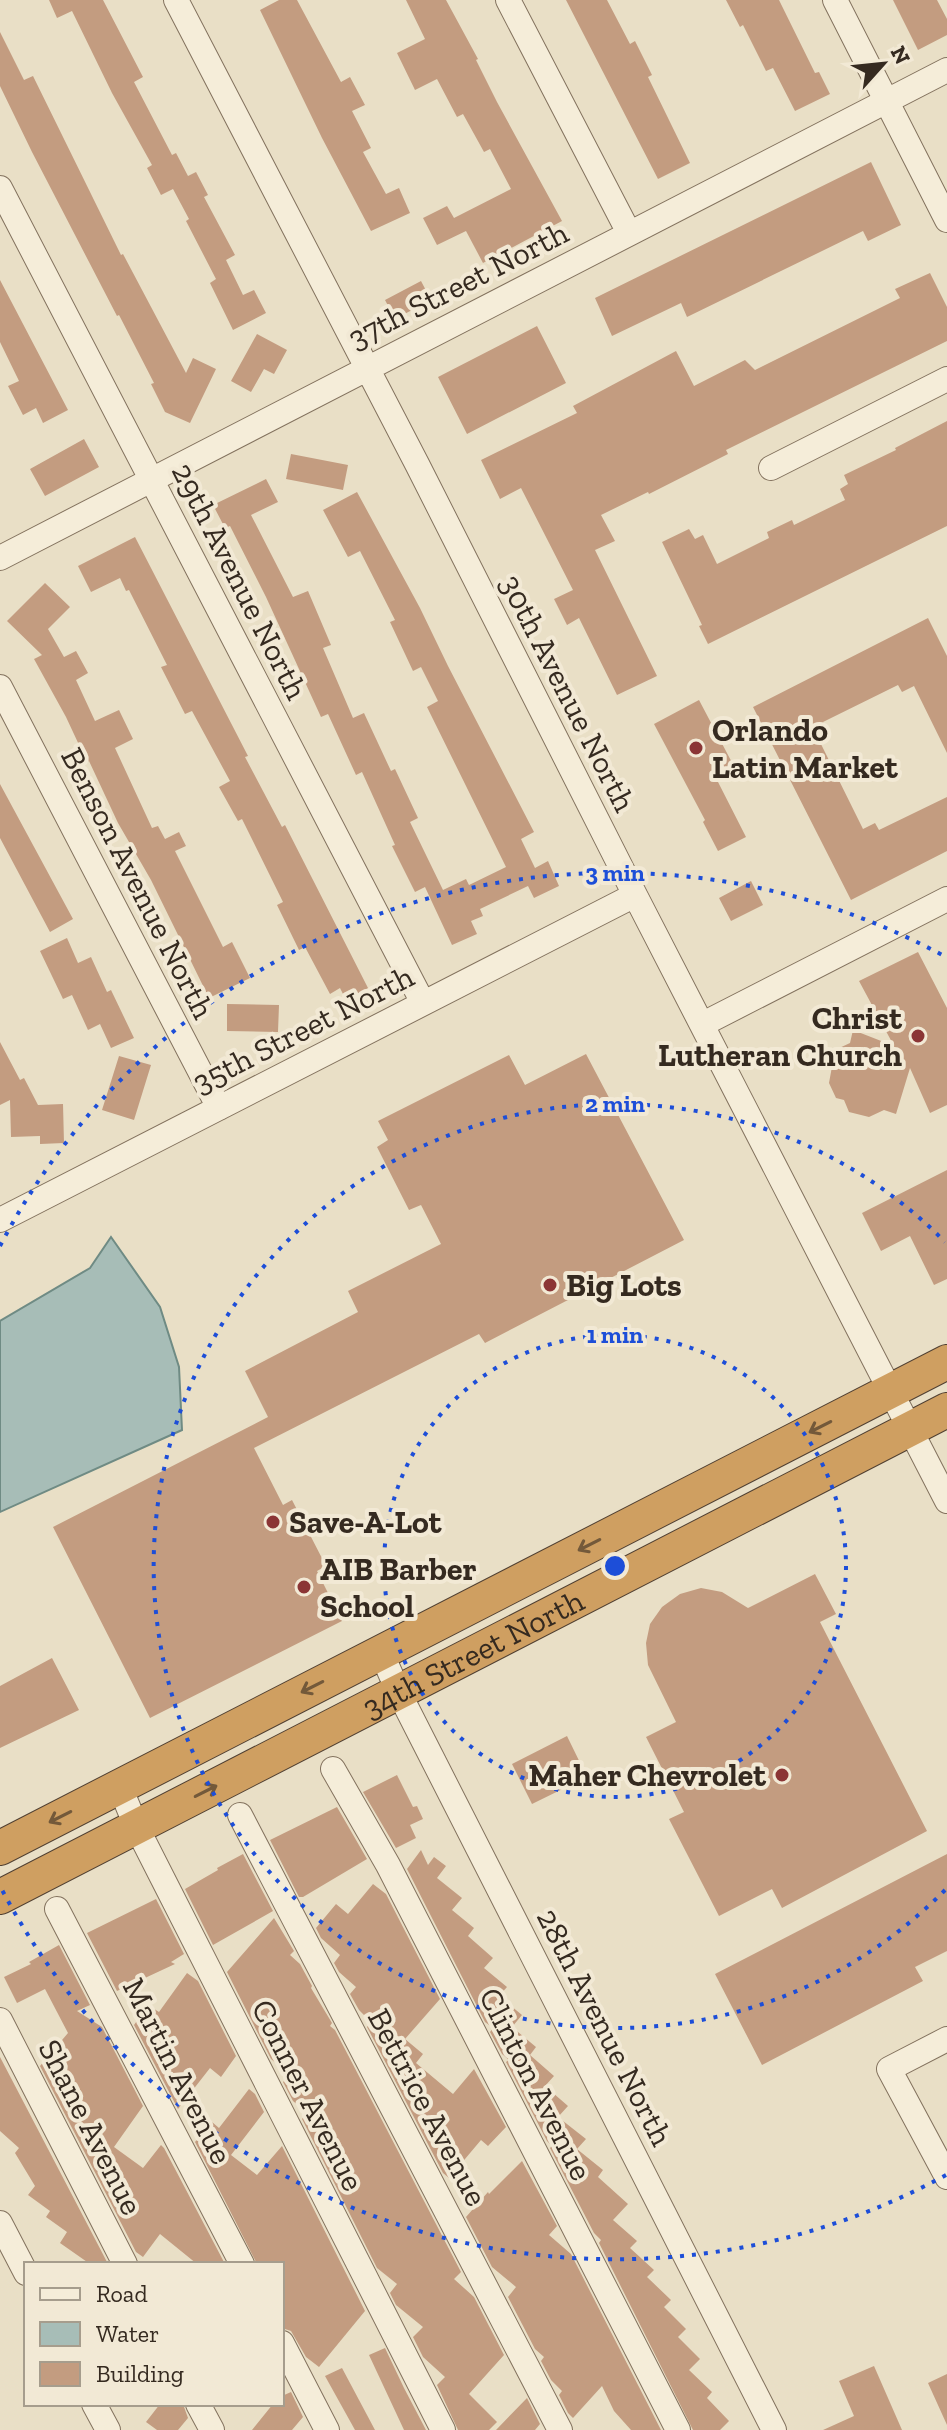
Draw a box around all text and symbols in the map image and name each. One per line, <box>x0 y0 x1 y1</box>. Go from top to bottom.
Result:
north arrow <box>843 24 923 104</box>
text: N <box>885 42 916 69</box>
street label: 37th Street North <box>342 213 574 357</box>
street label: 29th Avenue North <box>164 456 316 706</box>
street label: 30th Avenue North <box>492 568 644 818</box>
place label: Orlando Latin Market <box>712 711 898 786</box>
marker: Orlando Latin Market <box>687 739 705 757</box>
street label: Benson Avenue North <box>53 741 223 1025</box>
text: 3 min <box>585 858 645 887</box>
street label: 35th Street North <box>186 957 420 1101</box>
place label: Christ Lutheran Church <box>658 999 902 1074</box>
marker: Christ Lutheran Church <box>909 1027 927 1045</box>
text: 2 min <box>585 1089 645 1118</box>
place label: Big Lots <box>566 1266 682 1304</box>
marker: Big Lots <box>541 1276 559 1294</box>
text: 1 min <box>587 1320 643 1349</box>
one-way arrow <box>809 1419 833 1435</box>
place label: Save-A-Lot <box>289 1503 442 1541</box>
marker: Save-A-Lot <box>264 1513 282 1531</box>
one-way arrow <box>578 1538 601 1554</box>
place label: AIB Barber School <box>320 1550 477 1625</box>
centre of rings <box>601 1552 629 1580</box>
marker: AIB Barber School <box>295 1578 313 1596</box>
street label: 34th Street North <box>356 1581 590 1726</box>
one-way arrow <box>300 1680 324 1696</box>
place label: Maher Chevrolet <box>528 1756 766 1794</box>
marker: Maher Chevrolet <box>773 1766 791 1784</box>
one-way arrow <box>193 1782 217 1798</box>
one-way arrow <box>48 1810 72 1826</box>
street label: 28th Avenue North <box>529 1902 681 2152</box>
street label: Martin Avenue <box>115 1972 241 2170</box>
street label: Clinton Avenue <box>471 1981 601 2187</box>
street label: Conner Avenue <box>244 1993 372 2197</box>
street label: Bettrice Avenue <box>360 2002 496 2212</box>
street label: Shane Avenue <box>31 2033 151 2221</box>
legend <box>24 2262 284 2406</box>
text: Road <box>96 2279 148 2308</box>
text: Water <box>96 2319 159 2348</box>
text: Building <box>96 2359 184 2388</box>

